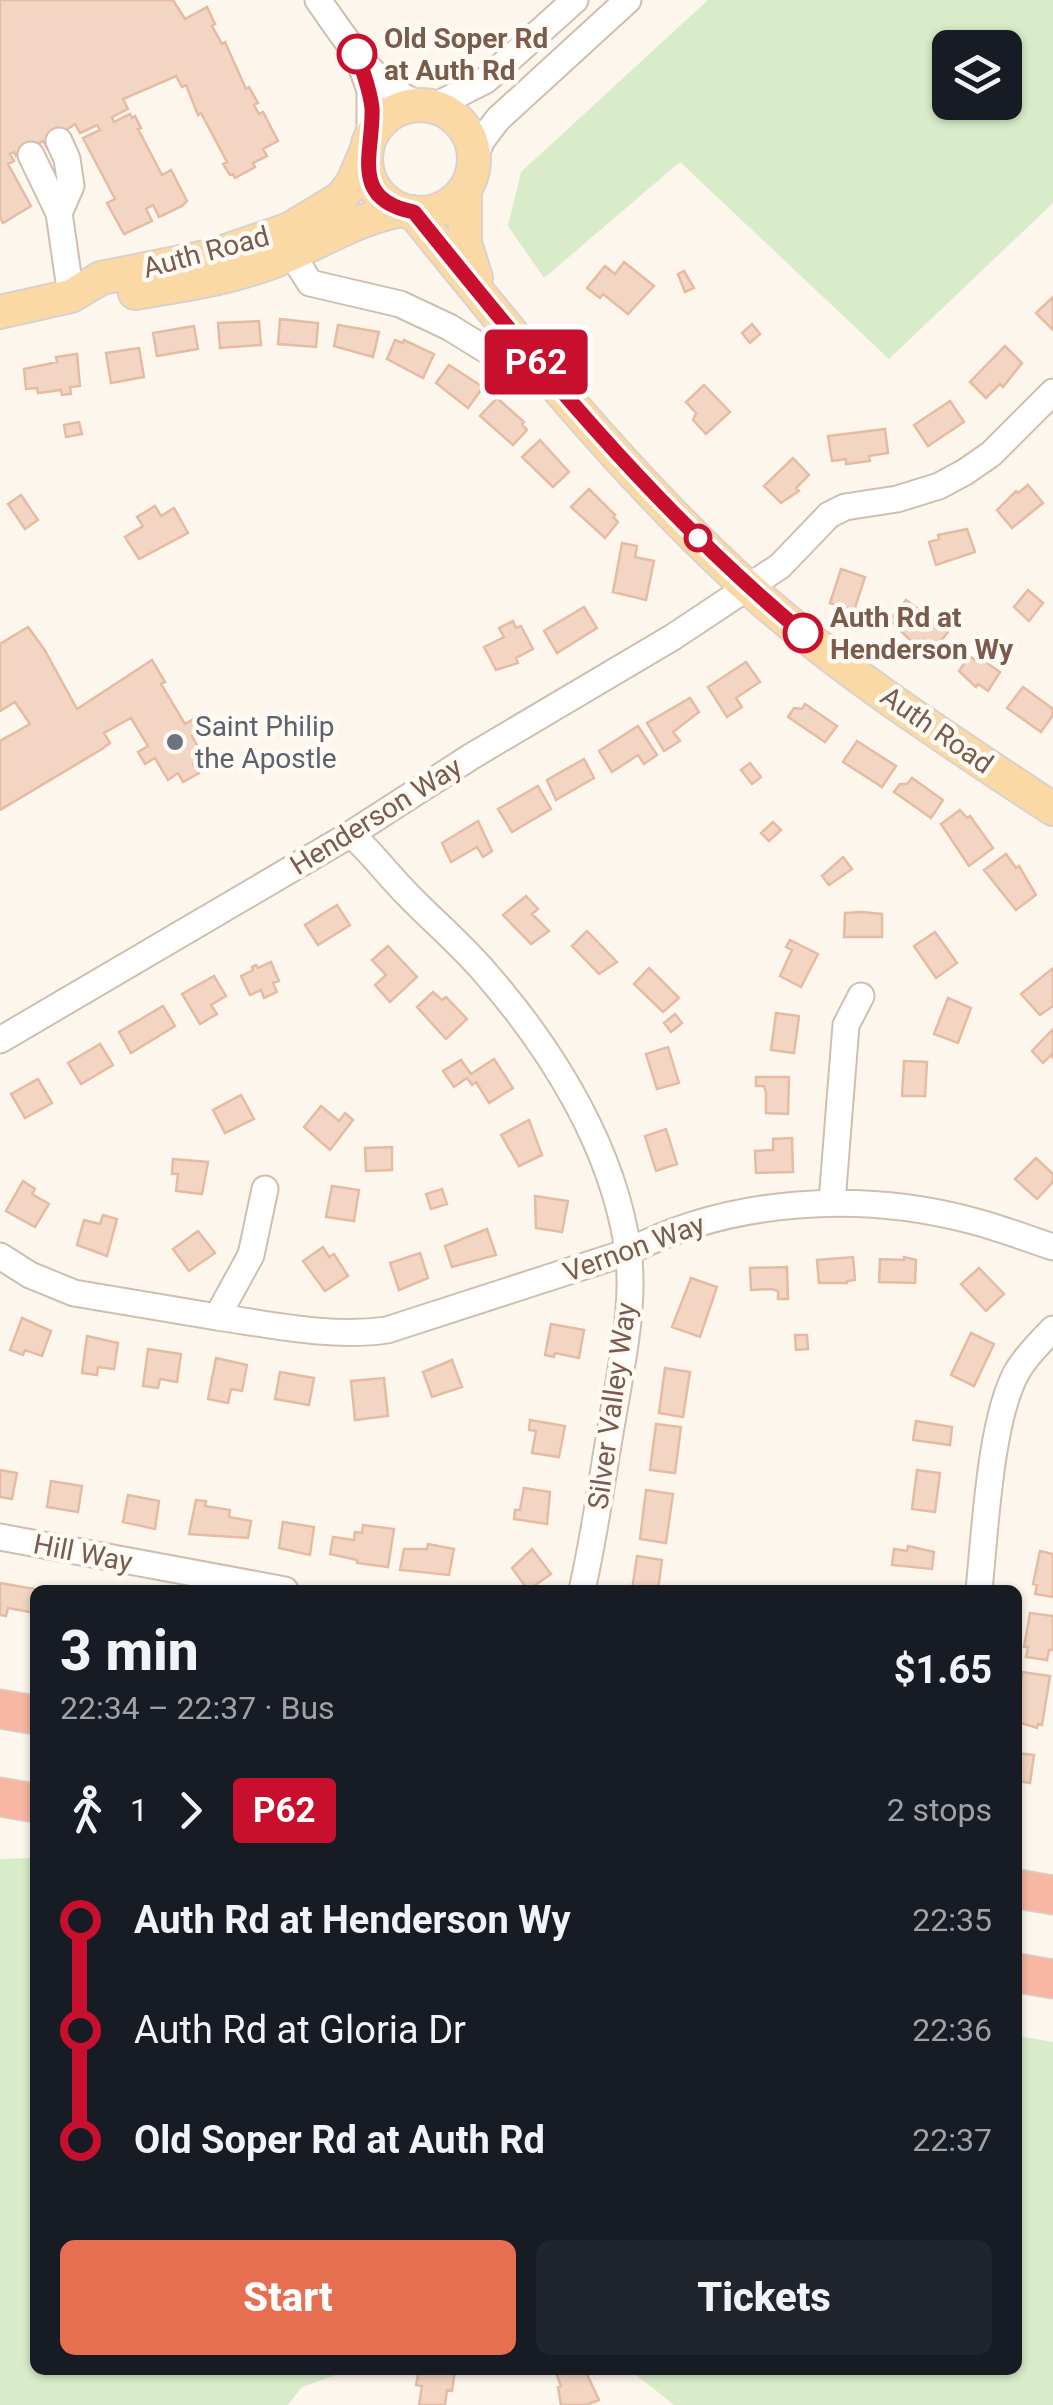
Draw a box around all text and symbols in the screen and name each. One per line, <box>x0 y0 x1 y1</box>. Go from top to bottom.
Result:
place label: Old Soper Rd at Auth Rd <box>384 22 548 87</box>
map controls <box>932 30 1022 120</box>
button: layers <box>932 30 1022 120</box>
marker: Old Soper Rd at Auth Rd <box>338 35 376 73</box>
street label: Auth Road <box>139 219 273 285</box>
line badge: P62 <box>478 330 594 394</box>
text: P62 <box>505 342 567 383</box>
unlabelled marker <box>685 525 711 551</box>
place label: Auth Rd at Henderson Wy <box>830 601 1014 666</box>
marker: Auth Rd at Henderson Wy <box>784 614 822 652</box>
street label: Auth Road <box>875 679 999 781</box>
place label: Saint Philip the Apostle <box>195 710 337 775</box>
marker: Saint Philip the Apostle <box>164 731 186 753</box>
street label: Henderson Way <box>284 750 468 882</box>
street label: Vernon Way <box>559 1207 709 1289</box>
street label: Silver Valley Way <box>581 1300 643 1512</box>
street label: Hill Way <box>31 1527 135 1579</box>
text: 3 min <box>60 1619 199 1683</box>
text: $1.65 <box>894 1648 992 1692</box>
text: 22:34 – 22:37 · Bus <box>60 1689 335 1727</box>
icon: walk <box>60 1783 115 1838</box>
icon: forward <box>163 1783 218 1838</box>
text: P62 <box>253 1790 316 1831</box>
text: 1 <box>130 1791 148 1829</box>
text: 2 stops <box>887 1791 992 1829</box>
text: Auth Rd at Henderson Wy <box>134 1898 571 1942</box>
text: 22:35 <box>912 1901 992 1939</box>
text: Auth Rd at Gloria Dr <box>134 2008 466 2052</box>
text: 22:36 <box>912 2011 992 2049</box>
text: Old Soper Rd at Auth Rd <box>134 2118 545 2162</box>
text: 22:37 <box>912 2121 992 2159</box>
button: Start <box>60 2240 516 2355</box>
button: Tickets <box>536 2240 992 2355</box>

